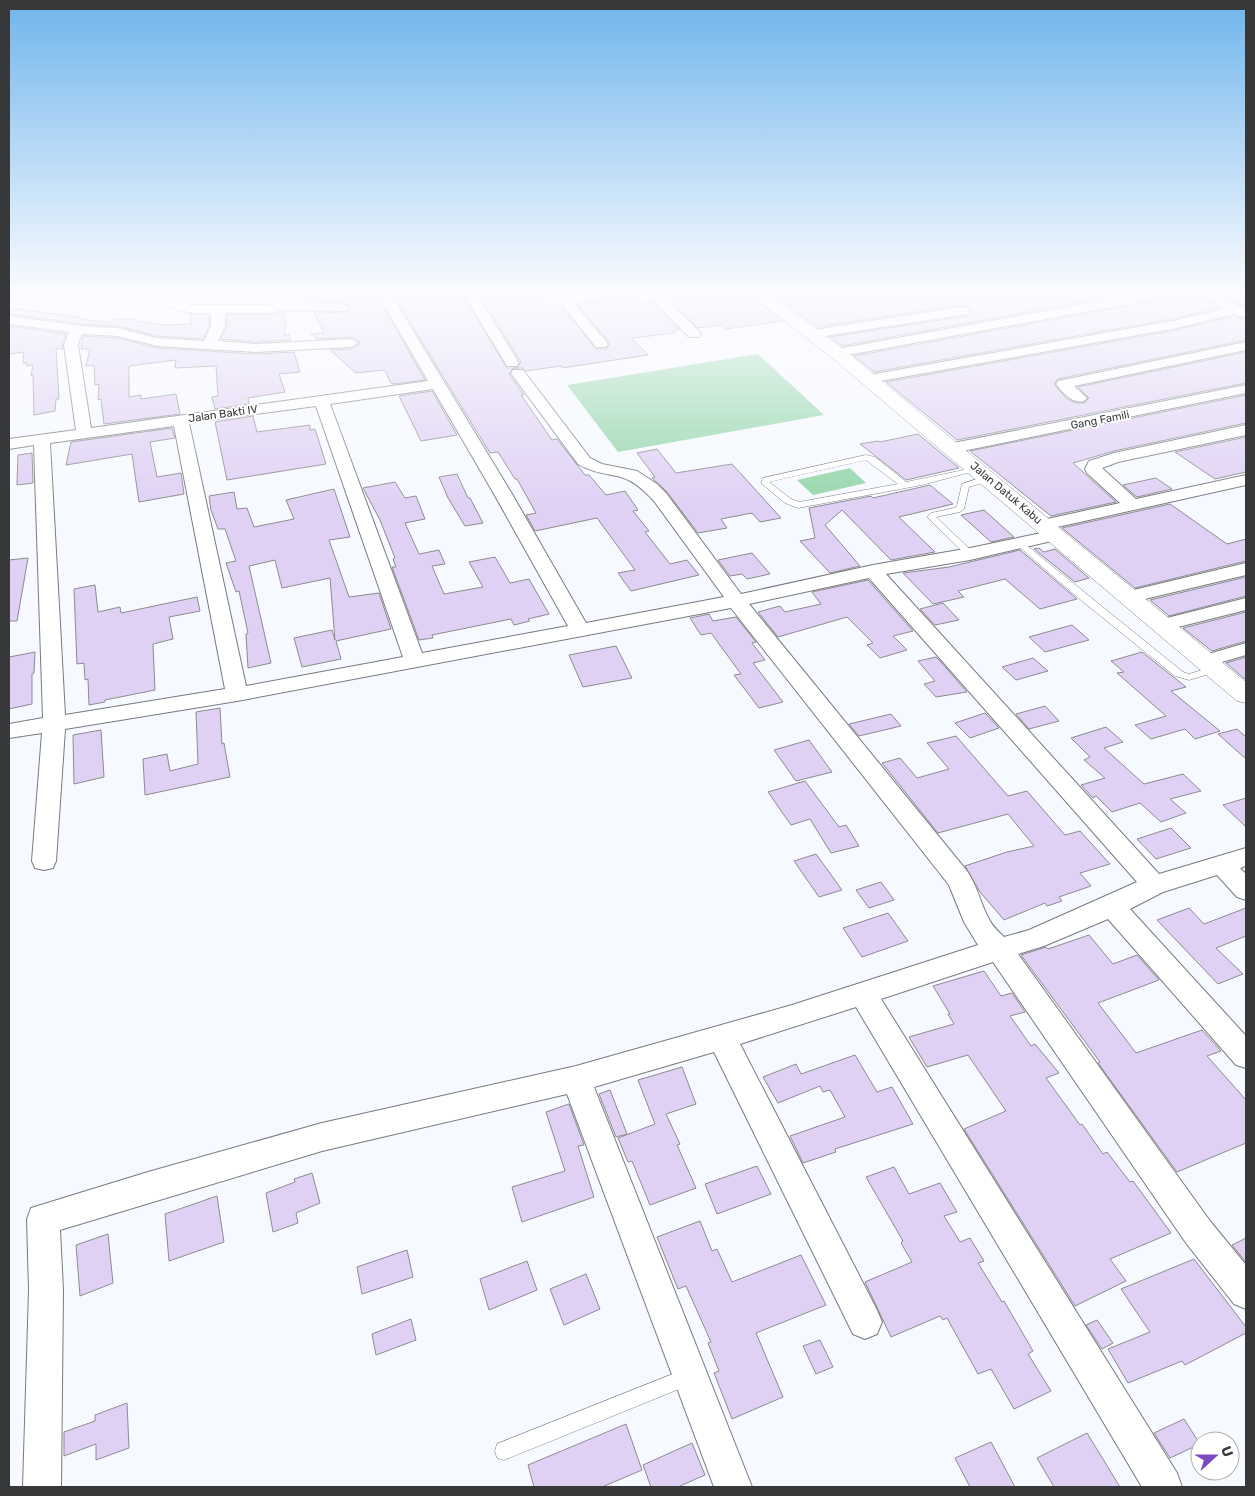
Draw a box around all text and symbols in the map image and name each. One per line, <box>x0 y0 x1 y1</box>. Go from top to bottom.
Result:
street label: Jalan Bakti IV <box>187 403 259 425</box>
street label: Gang Famili <box>1070 408 1130 432</box>
street label: Jalan Datuk Kabu <box>967 459 1045 527</box>
north arrow <box>1190 1431 1240 1481</box>
text: U <box>1217 1444 1236 1459</box>

